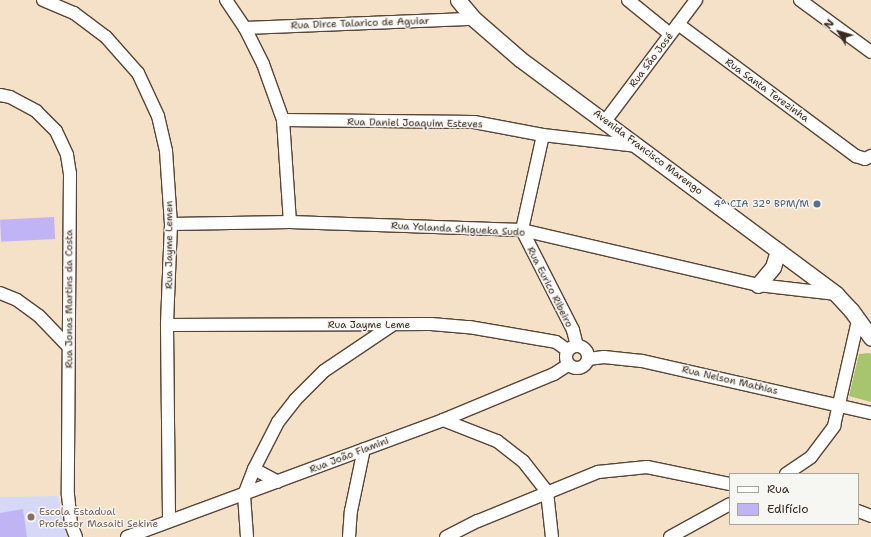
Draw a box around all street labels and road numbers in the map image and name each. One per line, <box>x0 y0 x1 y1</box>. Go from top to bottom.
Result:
street label: Rua Dirce Talarico de Aguiar <box>290 15 430 31</box>
street label: Rua São José <box>627 30 675 90</box>
street label: Rua Santa Terezinha <box>723 56 811 124</box>
street label: Avenida Francisco Marengo <box>591 107 705 197</box>
street label: Rua Daniel Joaquim Esteves <box>347 116 483 130</box>
street label: Rua Jayme Lemen <box>163 201 175 289</box>
street label: Rua Yolanda Shigueka Sudo <box>391 219 525 239</box>
street label: Rua Jonas Martins da Costa <box>63 230 75 368</box>
street label: Rua Eurico Ribeiro <box>525 245 575 329</box>
street label: Rua Jayme Leme <box>328 319 410 331</box>
street label: Rua Nelson Mathias <box>681 363 779 397</box>
street label: Rua João Fiamini <box>308 434 390 476</box>

